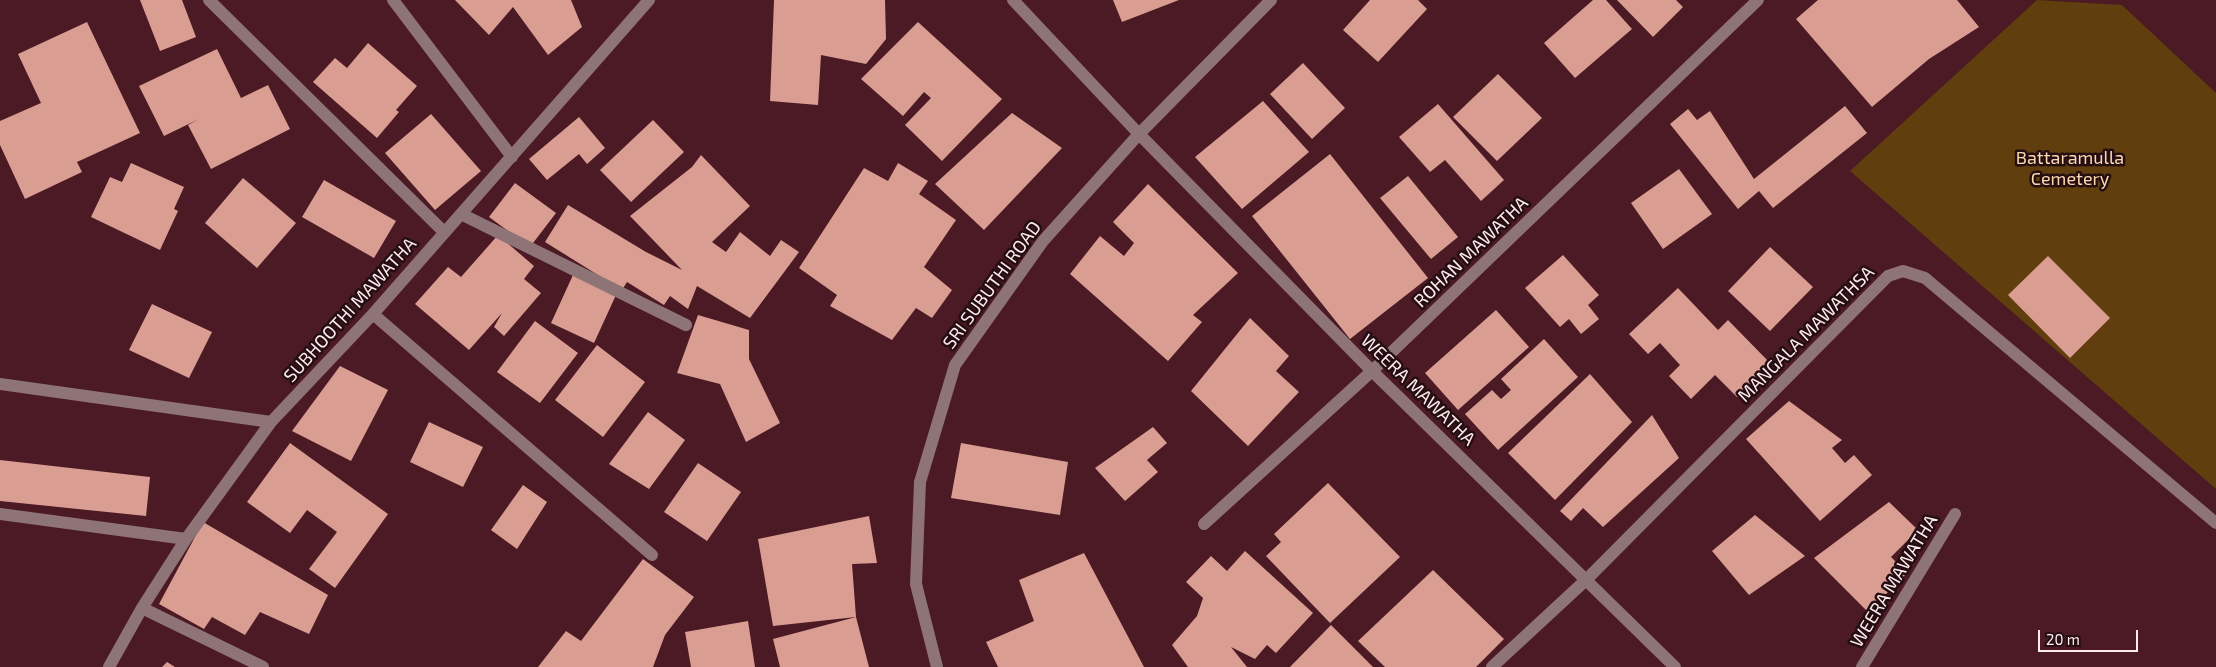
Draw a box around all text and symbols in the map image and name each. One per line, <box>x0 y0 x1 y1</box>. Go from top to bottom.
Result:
park label: Battaramulla Cemetery <box>2016 147 2124 190</box>
street label: ROHAN MAWATHA <box>1409 192 1533 312</box>
street label: SRI SUBUTHI ROAD <box>938 217 1046 353</box>
street label: SUBHOOTHI MAWATHA <box>279 233 421 387</box>
street label: MANGALA MAWATHSA <box>1733 261 1879 407</box>
street label: WEERA MAWATHA <box>1356 330 1480 450</box>
street label: WEERA MAWATHA <box>1846 511 1942 651</box>
scale bar <box>2041 620 2141 652</box>
text: 20 m <box>2046 630 2080 648</box>

